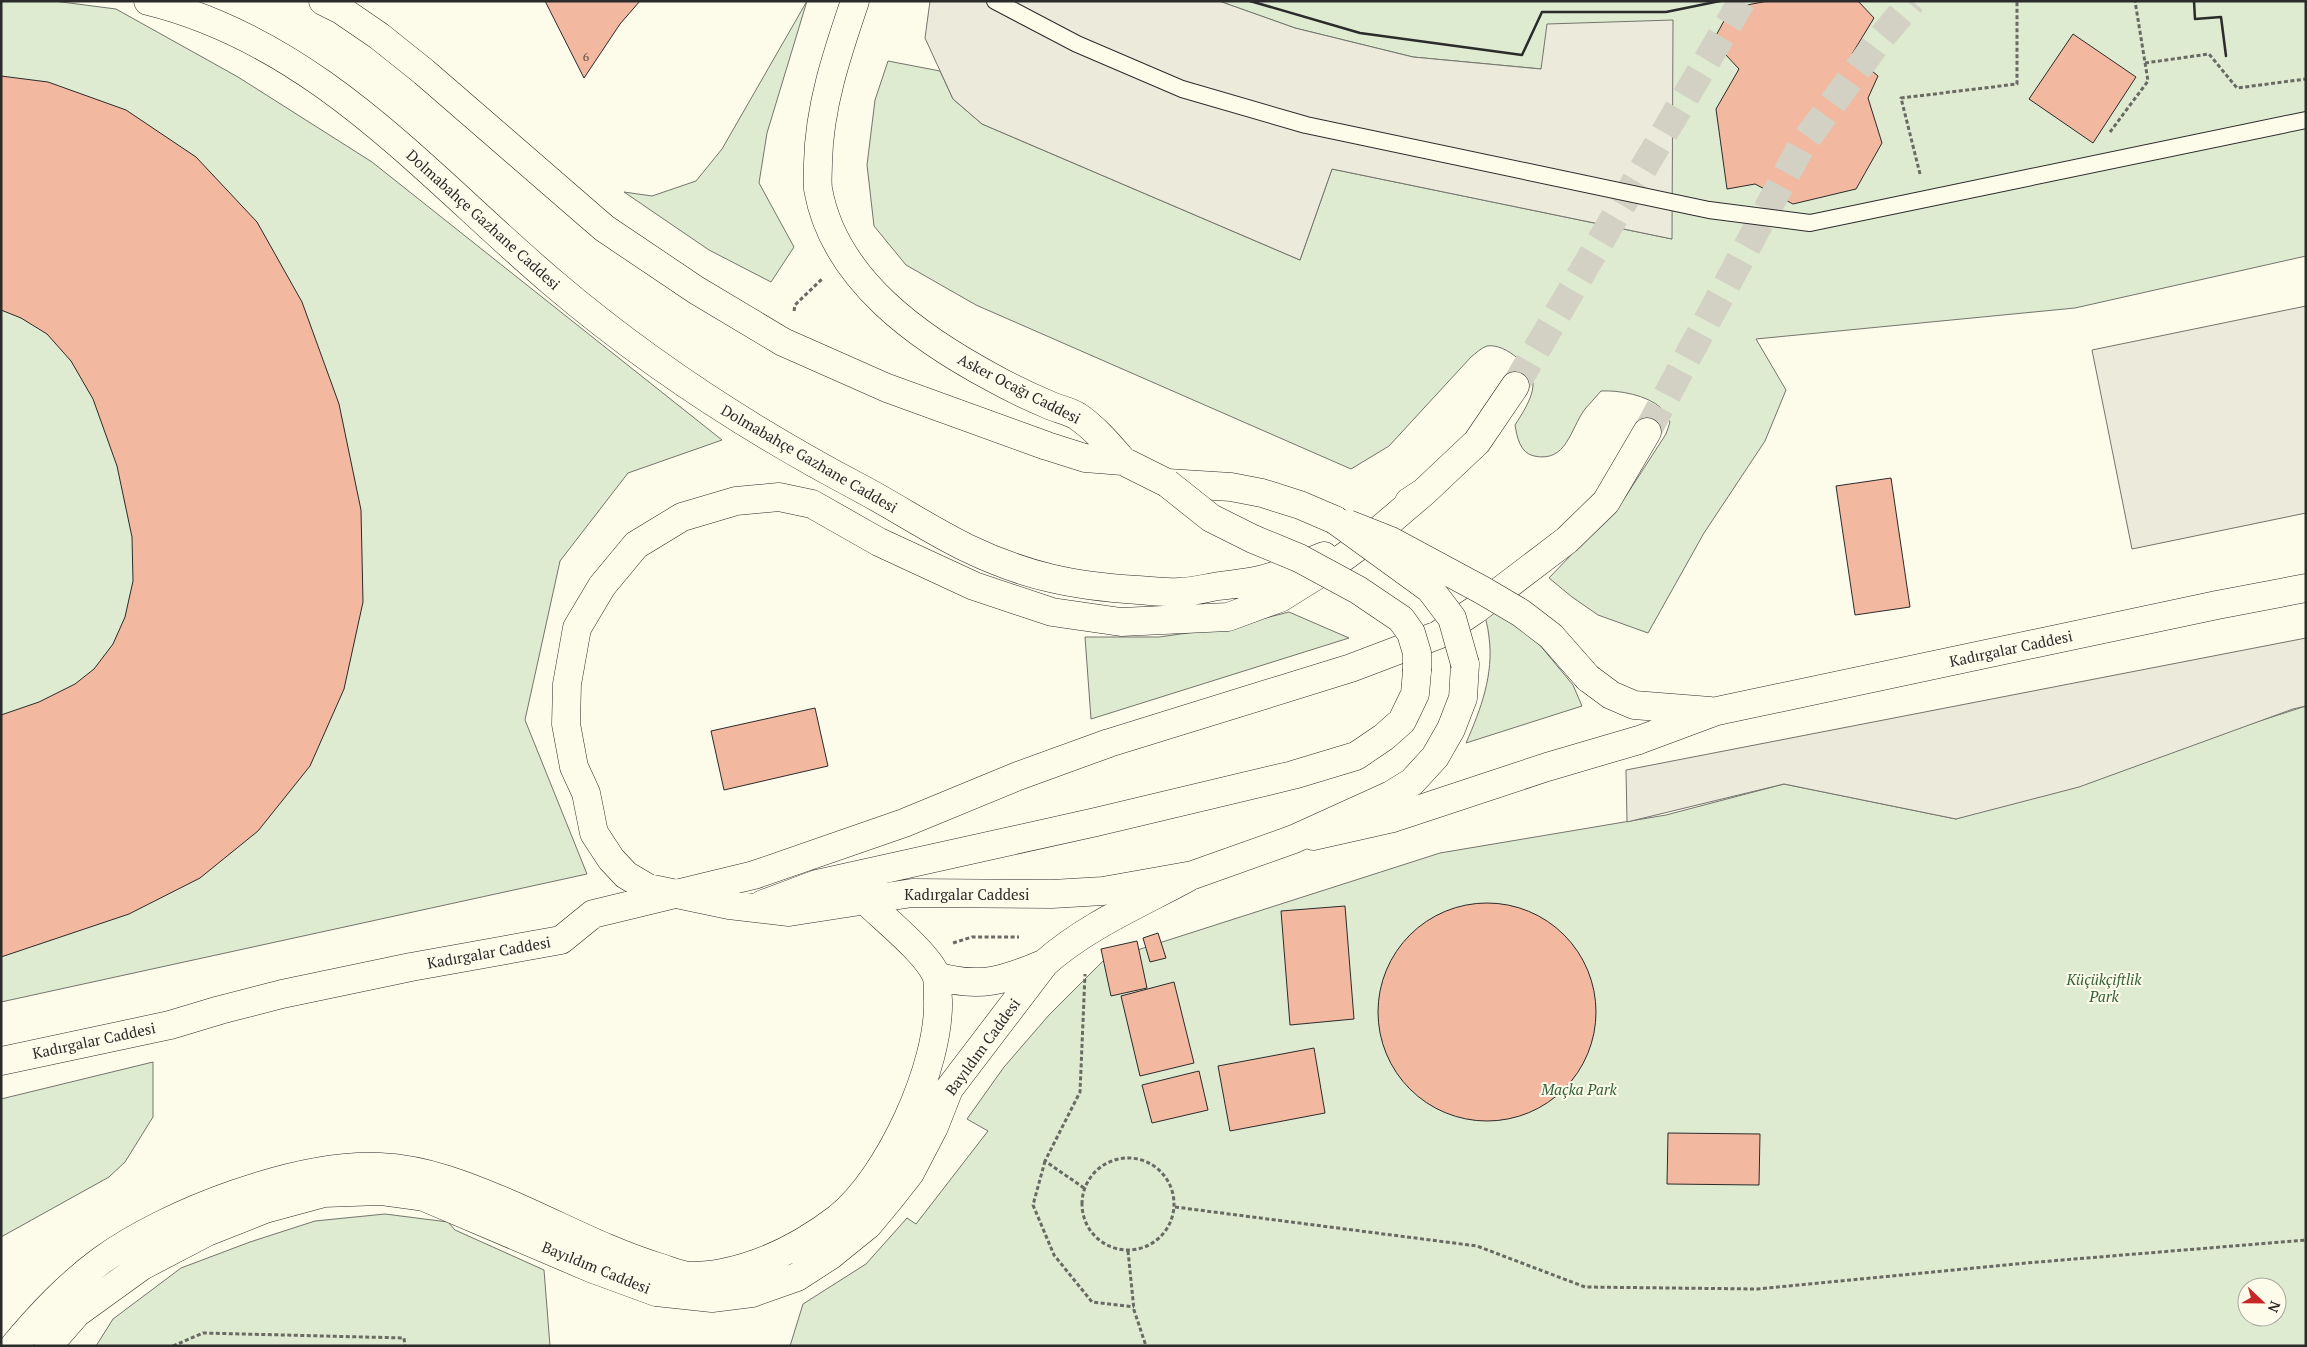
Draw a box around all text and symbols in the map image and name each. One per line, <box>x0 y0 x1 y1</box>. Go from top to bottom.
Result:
house number: 6 <box>583 49 590 64</box>
street label: Dolmabahçe Gazhane Caddesi <box>402 145 565 294</box>
street label: Asker Ocağı Caddesi <box>955 348 1084 428</box>
street label: Dolmabahçe Gazhane Caddesi <box>718 399 901 517</box>
street label: Kadırgalar Caddesi <box>1947 625 2074 671</box>
street label: Kadırgalar Caddesi <box>904 884 1030 904</box>
street label: Kadırgalar Caddesi <box>425 931 552 973</box>
park label: Küçükçiftlik Park <box>2066 969 2142 1006</box>
street label: Bayıldım Caddesi <box>940 994 1024 1099</box>
street label: Kadırgalar Caddesi <box>30 1017 157 1063</box>
park label: Maçka Park <box>1540 1079 1618 1099</box>
street label: Bayıldım Caddesi <box>539 1236 654 1298</box>
north arrow <box>2237 1277 2287 1327</box>
text: N <box>2264 1299 2285 1316</box>

